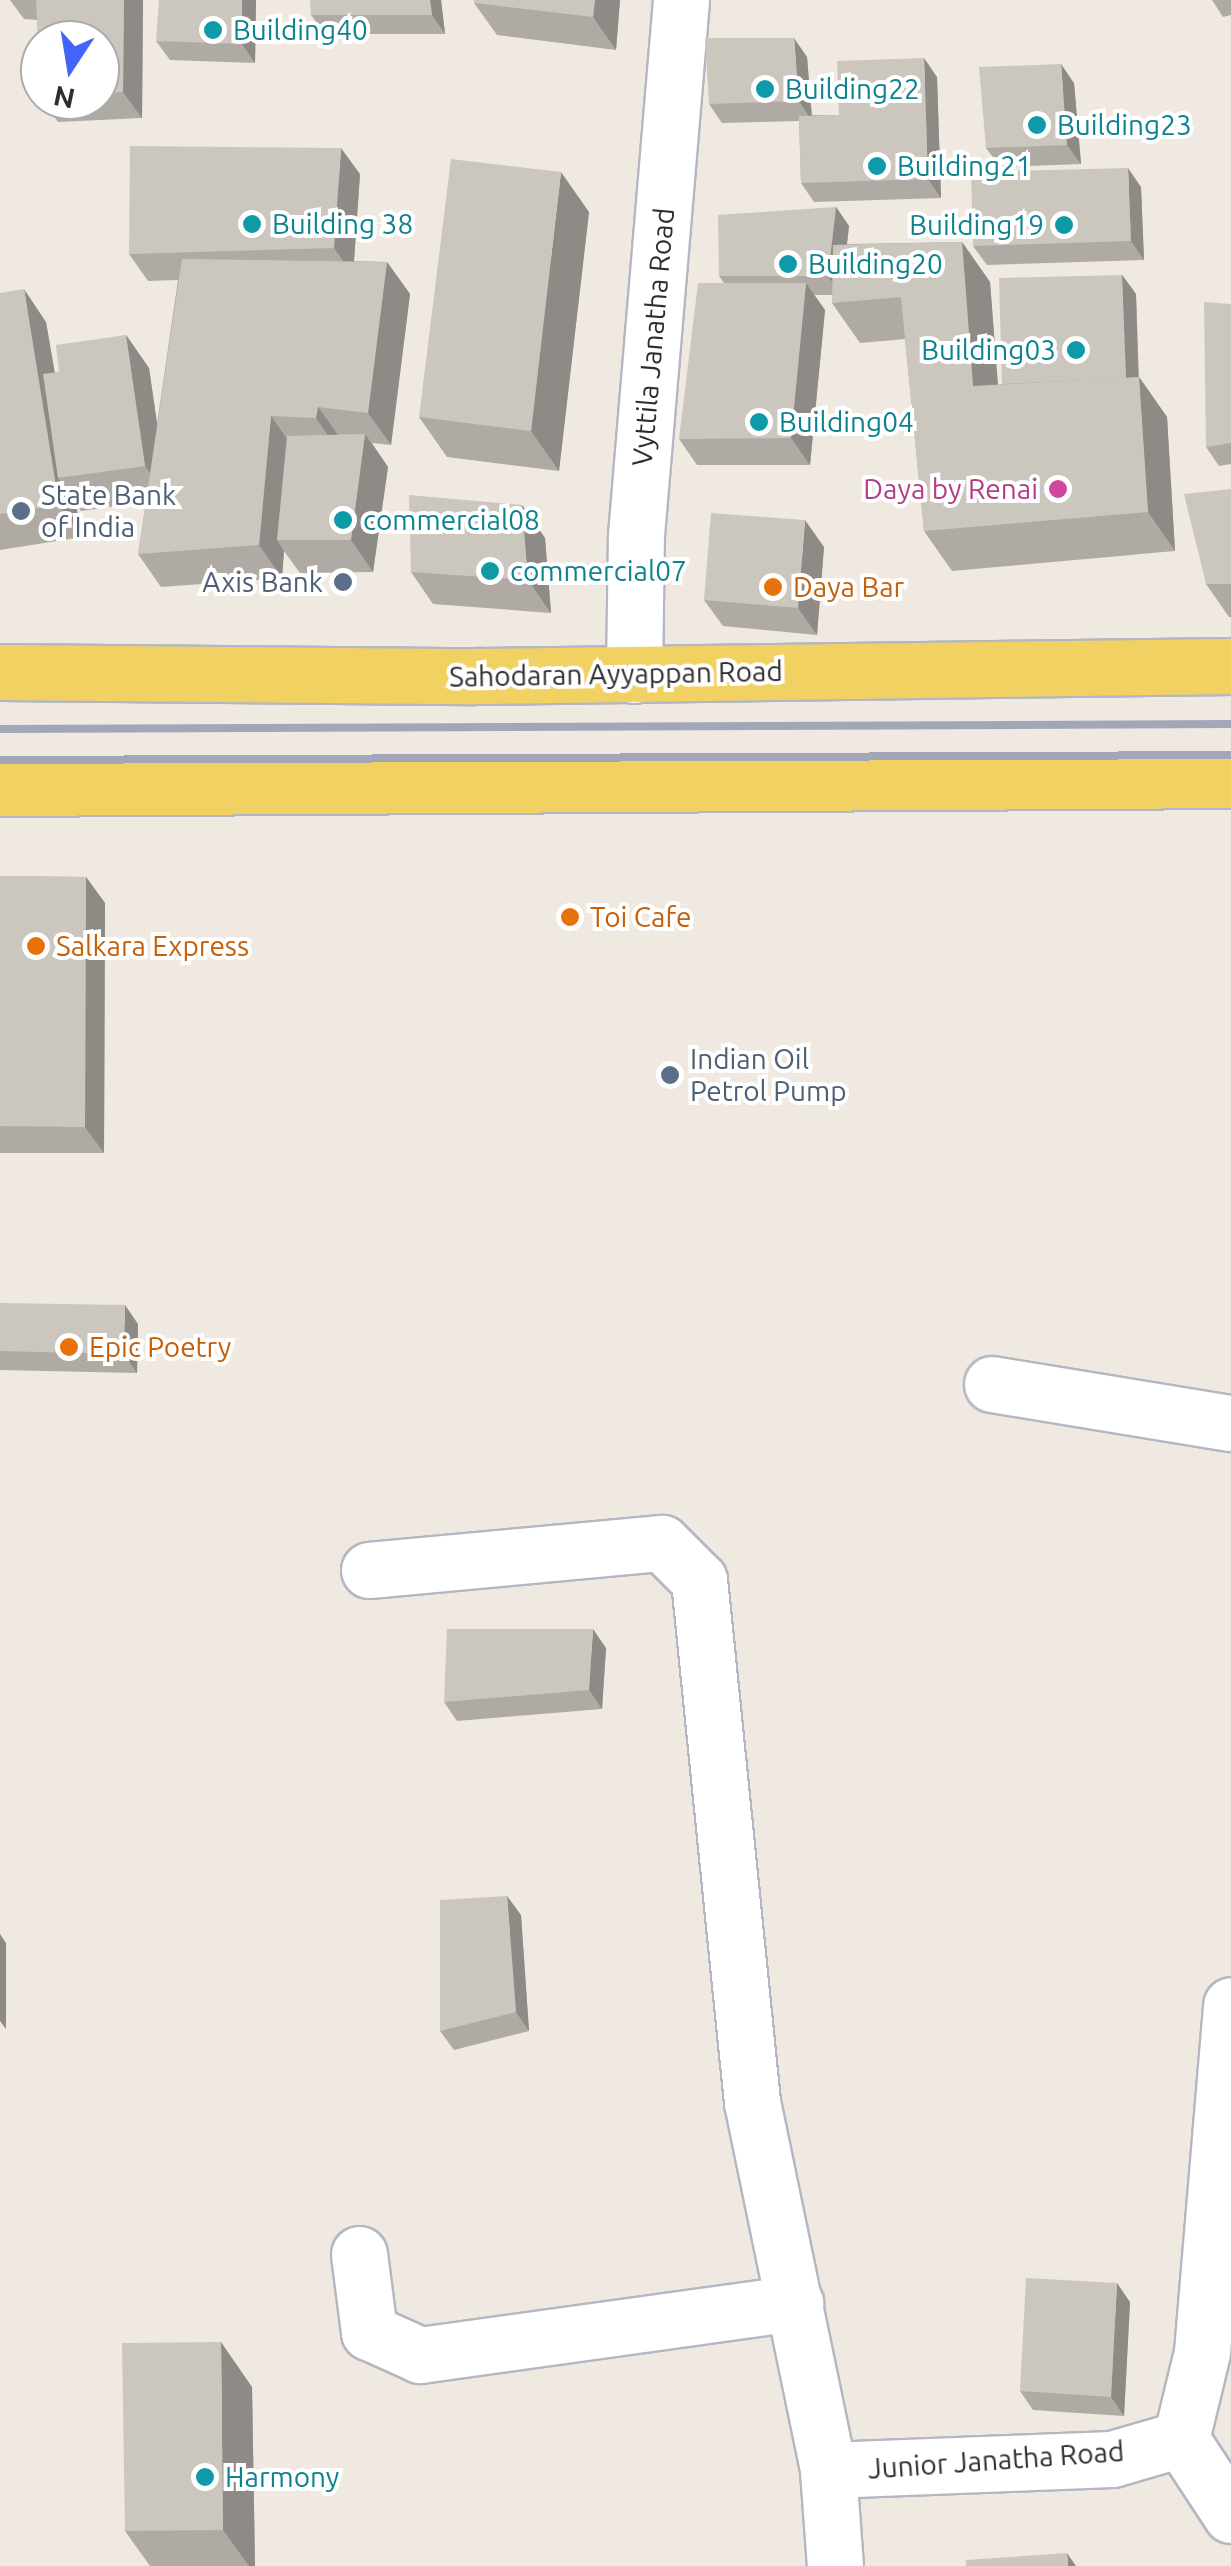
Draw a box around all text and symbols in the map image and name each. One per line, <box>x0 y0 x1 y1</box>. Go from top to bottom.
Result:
place label: Building40 <box>233 13 368 47</box>
marker: Building40 <box>202 19 224 41</box>
north arrow <box>20 20 120 120</box>
place label: Building22 <box>785 72 920 106</box>
marker: Building22 <box>754 78 776 100</box>
text: N <box>51 81 78 115</box>
place label: Building23 <box>1057 108 1192 142</box>
marker: Building23 <box>1026 114 1048 136</box>
place label: Building21 <box>897 149 1032 183</box>
marker: Building21 <box>866 155 888 177</box>
street label: Vyttila Janatha Road <box>625 206 681 468</box>
place label: Building 38 <box>272 207 413 241</box>
place label: Building19 <box>909 208 1044 242</box>
marker: Building 38 <box>241 213 263 235</box>
marker: Building19 <box>1053 214 1075 236</box>
place label: Building20 <box>808 247 943 281</box>
marker: Building20 <box>777 253 799 275</box>
place label: Building03 <box>921 333 1056 367</box>
marker: Building03 <box>1065 339 1087 361</box>
place label: Building04 <box>779 405 914 439</box>
marker: Building04 <box>748 411 770 433</box>
place label: Daya by Renai <box>863 472 1038 506</box>
place label: State Bank of India <box>41 478 176 544</box>
marker: Daya by Renai <box>1047 478 1069 500</box>
marker: State Bank of India <box>10 500 32 522</box>
place label: commercial08 <box>363 503 540 537</box>
marker: commercial08 <box>332 509 354 531</box>
place label: commercial07 <box>510 554 687 588</box>
marker: commercial07 <box>479 560 501 582</box>
place label: Axis Bank <box>202 565 323 599</box>
place label: Daya Bar <box>793 570 904 604</box>
marker: Axis Bank <box>332 571 354 593</box>
marker: Daya Bar <box>762 576 784 598</box>
street label: Sahodaran Ayyappan Road <box>449 654 783 694</box>
place label: Toi Cafe <box>590 900 691 934</box>
marker: Toi Cafe <box>559 906 581 928</box>
place label: Salkara Express <box>56 929 249 963</box>
marker: Salkara Express <box>25 935 47 957</box>
place label: Indian Oil Petrol Pump <box>690 1042 847 1108</box>
marker: Indian Oil Petrol Pump <box>659 1064 681 1086</box>
place label: Epic Poetry <box>89 1330 231 1364</box>
marker: Epic Poetry <box>58 1336 80 1358</box>
street label: Junior Janatha Road <box>867 2434 1125 2486</box>
place label: Harmony <box>225 2460 339 2494</box>
marker: Harmony <box>194 2466 216 2488</box>

